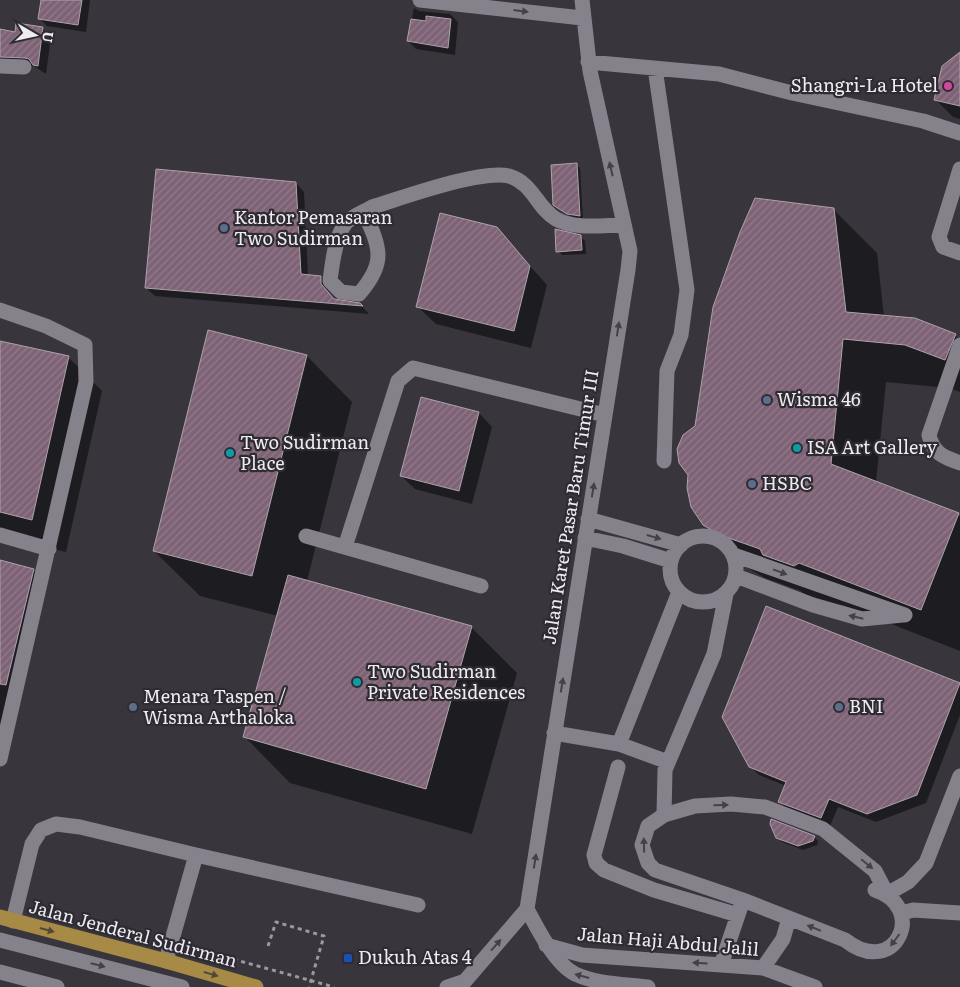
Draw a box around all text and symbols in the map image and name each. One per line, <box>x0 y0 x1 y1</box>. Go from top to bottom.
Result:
one-way arrow <box>513 7 529 15</box>
north arrow <box>10 10 60 60</box>
text: U <box>38 30 60 44</box>
place label: Shangri-La Hotel <box>791 71 938 98</box>
marker: Shangri-La Hotel <box>942 80 954 92</box>
one-way arrow <box>607 162 615 177</box>
place label: Kantor Pemasaran Two Sudirman <box>234 203 393 251</box>
marker: Kantor Pemasaran Two Sudirman <box>218 222 230 234</box>
one-way arrow <box>615 321 623 337</box>
street label: Jalan Karet Pasar Baru Timur III <box>534 367 605 646</box>
place label: Wisma 46 <box>777 385 861 412</box>
marker: Wisma 46 <box>761 394 773 406</box>
place label: Two Sudirman Place <box>240 428 369 476</box>
place label: ISA Art Gallery <box>807 433 938 460</box>
marker: ISA Art Gallery <box>791 442 803 454</box>
marker: Two Sudirman Place <box>224 447 236 459</box>
place label: HSBC <box>762 469 812 496</box>
marker: HSBC <box>746 478 758 490</box>
one-way arrow <box>589 481 597 497</box>
one-way arrow <box>647 533 662 541</box>
one-way arrow <box>772 569 787 576</box>
one-way arrow <box>849 613 864 621</box>
place label: Two Sudirman Private Residences <box>367 657 525 705</box>
marker: Two Sudirman Private Residences <box>351 676 363 688</box>
one-way arrow <box>559 676 567 692</box>
place label: Menara Taspen / Wisma Arthaloka <box>143 682 295 730</box>
place label: BNI <box>849 692 883 719</box>
marker: Menara Taspen / Wisma Arthaloka <box>127 701 139 713</box>
marker: BNI <box>833 701 845 713</box>
one-way arrow <box>713 800 729 808</box>
one-way arrow <box>639 837 647 853</box>
one-way arrow <box>531 852 539 868</box>
one-way arrow <box>860 859 873 870</box>
street label: Jalan Jenderal Sudirman <box>26 892 241 973</box>
street label: Jalan Haji Abdul Jalil <box>576 919 760 962</box>
one-way arrow <box>807 923 821 931</box>
one-way arrow <box>40 926 55 934</box>
one-way arrow <box>890 933 900 947</box>
one-way arrow <box>491 939 502 952</box>
place label: Dukuh Atas 4 <box>358 943 472 970</box>
marker: Dukuh Atas 4 <box>342 952 354 964</box>
one-way arrow <box>691 959 707 967</box>
one-way arrow <box>91 961 106 969</box>
one-way arrow <box>204 970 219 978</box>
one-way arrow <box>575 972 590 980</box>

